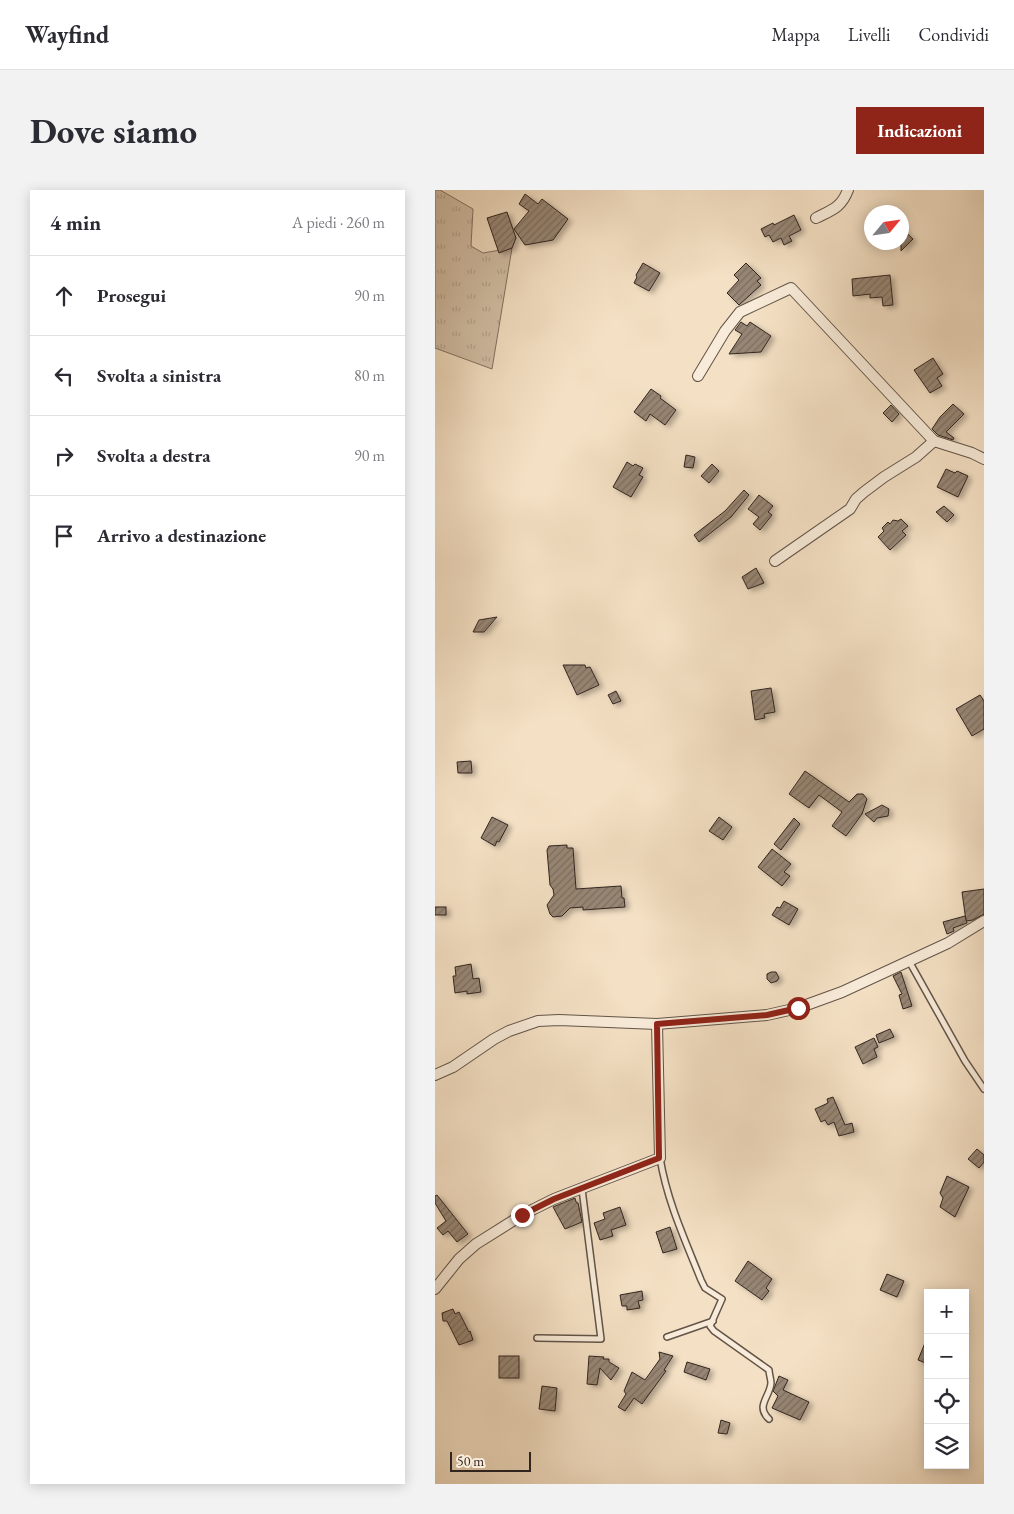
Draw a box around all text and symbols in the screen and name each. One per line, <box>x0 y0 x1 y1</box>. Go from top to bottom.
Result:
text: Wayfind <box>25 19 109 50</box>
text: Mappa <box>771 23 820 46</box>
text: Livelli <box>848 23 890 46</box>
text: Condividi <box>918 23 989 46</box>
button: Indicazioni <box>856 107 984 154</box>
text: Dove siamo <box>30 108 197 153</box>
north arrow <box>864 205 909 250</box>
text: 4 min <box>50 209 101 236</box>
text: A piedi · 260 m <box>292 212 385 233</box>
icon: ahead <box>50 282 78 310</box>
text: Prosegui <box>97 283 166 308</box>
text: 90 m <box>354 285 385 306</box>
icon: left <box>50 362 78 390</box>
text: Svolta a sinistra <box>97 363 221 388</box>
text: 80 m <box>354 365 385 386</box>
icon: right <box>50 442 78 470</box>
text: Svolta a destra <box>97 443 211 468</box>
text: 90 m <box>354 445 385 466</box>
icon: arrive <box>50 522 78 550</box>
text: Arrivo a destinazione <box>97 523 266 548</box>
route start <box>787 997 810 1020</box>
route end <box>511 1204 534 1227</box>
map controls <box>924 1289 969 1469</box>
button: + <box>924 1289 969 1334</box>
button: − <box>924 1334 969 1379</box>
button: locate <box>924 1379 969 1424</box>
button: layers <box>924 1424 969 1469</box>
scale bar <box>450 1449 531 1472</box>
text: 50 m <box>457 1452 484 1470</box>

